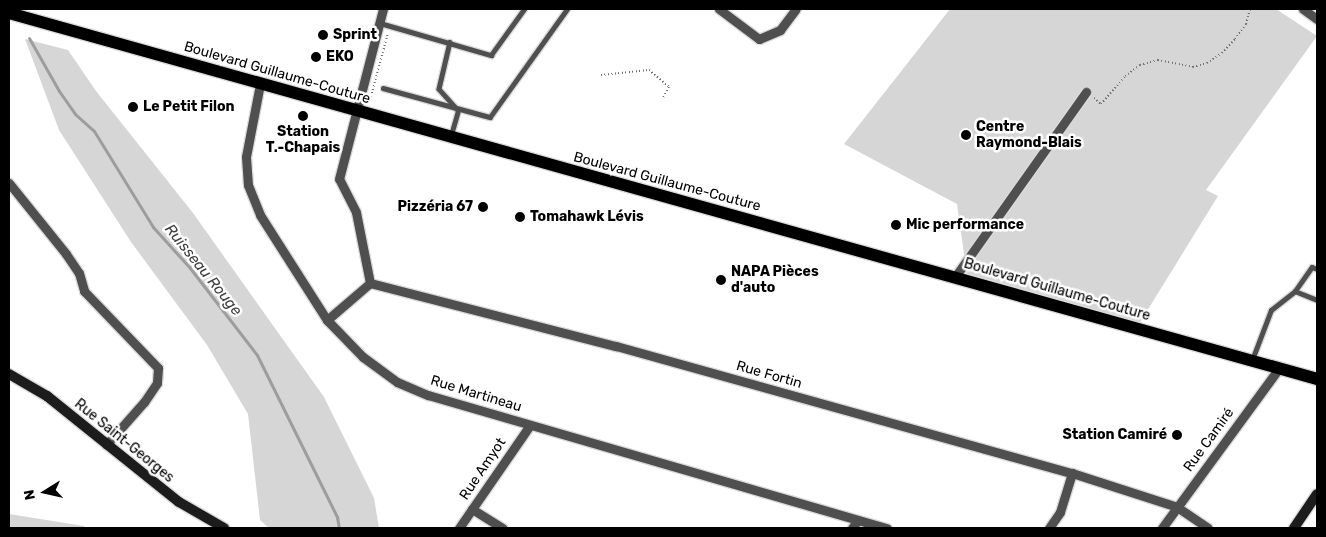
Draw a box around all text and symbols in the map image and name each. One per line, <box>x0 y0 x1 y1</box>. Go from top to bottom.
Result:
place label: Sprint <box>333 27 377 43</box>
marker: Sprint <box>317 29 329 41</box>
street label: Boulevard Guillaume-Couture <box>182 38 372 108</box>
place label: EKO <box>326 49 354 65</box>
marker: EKO <box>310 51 322 63</box>
place label: Le Petit Filon <box>143 99 235 115</box>
marker: Le Petit Filon <box>127 101 139 113</box>
marker: Station T.-Chapais <box>297 110 309 122</box>
place label: Centre Raymond-Blais <box>976 119 1082 152</box>
place label: Station T.-Chapais <box>266 124 340 156</box>
marker: Centre Raymond-Blais <box>960 129 972 141</box>
street label: Boulevard Guillaume-Couture <box>572 149 762 215</box>
place label: Pizzéria 67 <box>398 199 473 215</box>
marker: Pizzéria 67 <box>477 201 489 213</box>
place label: Tomahawk Lévis <box>530 209 644 225</box>
marker: Tomahawk Lévis <box>514 211 526 223</box>
place label: Mic performance <box>906 217 1024 233</box>
marker: Mic performance <box>890 219 902 231</box>
water label: Ruisseau Rouge <box>161 221 245 319</box>
street label: Boulevard Guillaume-Couture <box>962 255 1152 325</box>
place label: NAPA Pièces d'auto <box>731 264 819 296</box>
marker: NAPA Pièces d'auto <box>715 274 727 286</box>
street label: Rue Fortin <box>734 358 804 392</box>
street label: Rue Martineau <box>428 372 524 416</box>
street label: Rue Saint-Georges <box>71 396 177 486</box>
street label: Rue Camiré <box>1180 405 1238 475</box>
place label: Station Camiré <box>1062 427 1167 443</box>
marker: Station Camiré <box>1171 429 1183 441</box>
street label: Rue Amyot <box>456 435 510 503</box>
north arrow <box>20 467 70 517</box>
text: N <box>20 488 39 501</box>

